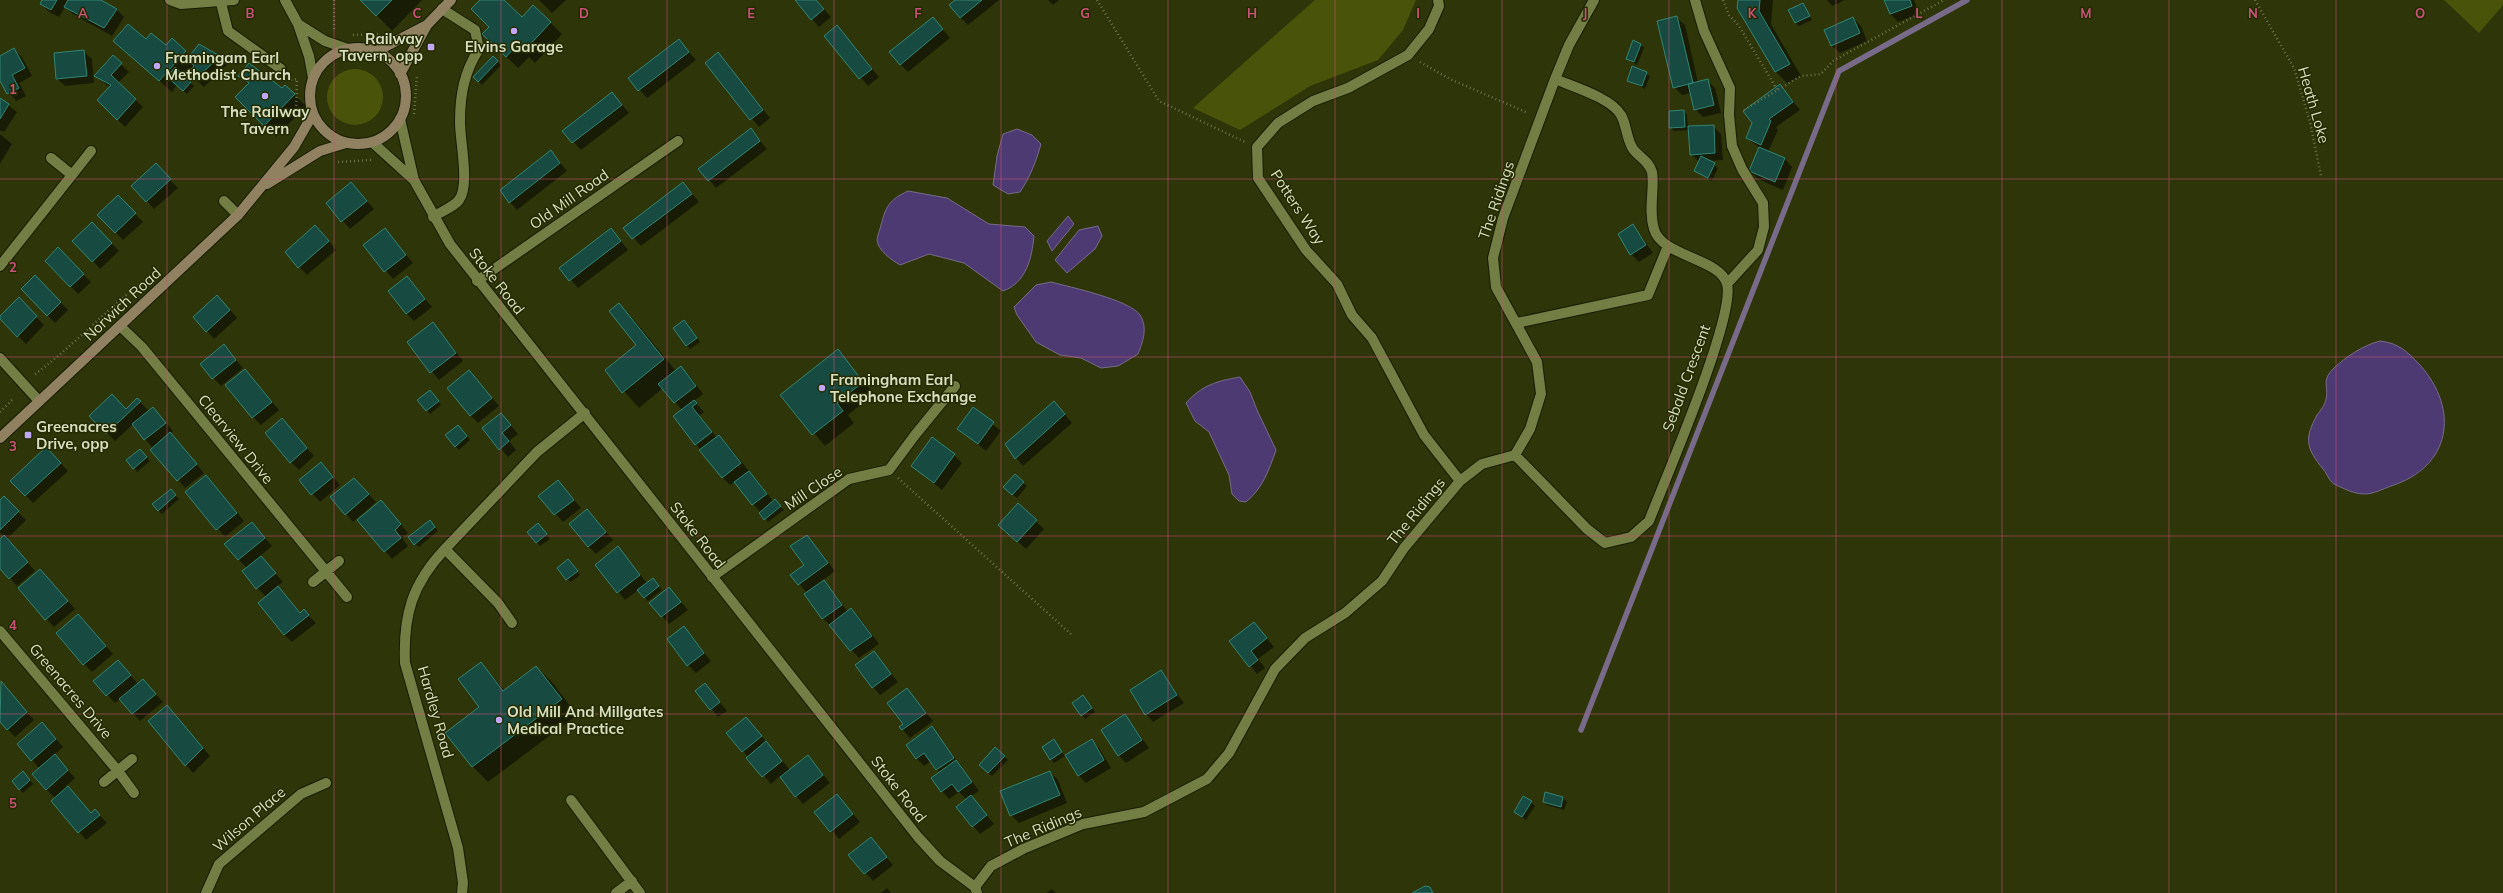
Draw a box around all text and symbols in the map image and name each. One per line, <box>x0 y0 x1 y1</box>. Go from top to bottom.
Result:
text: A <box>78 5 88 21</box>
text: B <box>246 5 255 21</box>
text: C <box>413 5 422 21</box>
text: D <box>579 5 589 21</box>
text: E <box>747 5 755 21</box>
text: F <box>914 5 922 21</box>
text: G <box>1080 5 1090 21</box>
text: H <box>1247 5 1257 21</box>
text: I <box>1416 5 1420 21</box>
text: J <box>1583 5 1587 21</box>
text: K <box>1748 5 1758 21</box>
text: L <box>1915 5 1923 21</box>
text: M <box>2080 5 2092 21</box>
text: N <box>2248 5 2258 21</box>
text: O <box>2415 5 2425 21</box>
marker: Elvins Garage <box>509 26 519 36</box>
place label: Railway Tavern, opp <box>339 29 424 65</box>
place label: Elvins Garage <box>465 37 563 56</box>
marker: Railway Tavern, opp <box>426 42 436 52</box>
place label: Framingam Earl Methodist Church <box>165 48 291 84</box>
marker: Framingam Earl Methodist Church <box>152 61 162 71</box>
street label: Heath Loke <box>2294 64 2334 146</box>
text: 1 <box>9 81 17 97</box>
marker: The Railway Tavern <box>260 91 270 101</box>
place label: The Railway Tavern <box>221 102 310 138</box>
street label: The Ridings <box>1474 158 1518 242</box>
street label: Old Mill Road <box>526 165 612 233</box>
street label: Potters Way <box>1267 166 1329 248</box>
street label: Stoke Road <box>465 244 529 318</box>
text: 2 <box>9 259 17 275</box>
street label: Norwich Road <box>79 263 165 345</box>
street label: Sebald Crescent <box>1658 322 1714 434</box>
place label: Framingham Earl Telephone Exchange <box>830 370 977 406</box>
marker: Framingham Earl Telephone Exchange <box>817 383 827 393</box>
street label: Clearview Drive <box>194 390 278 488</box>
place label: Greenacres Drive, opp <box>36 417 117 453</box>
marker: Greenacres Drive, opp <box>23 430 33 440</box>
text: 3 <box>9 438 17 454</box>
street label: Mill Close <box>781 462 845 514</box>
street label: The Ridings <box>1383 473 1449 549</box>
street label: Stoke Road <box>666 498 730 572</box>
text: 4 <box>9 617 17 633</box>
street label: Greenacres Drive <box>25 639 117 743</box>
street label: Hardley Road <box>414 664 458 760</box>
place label: Old Mill And Millgates Medical Practice <box>507 702 664 738</box>
marker: Old Mill And Millgates Medical Practice <box>494 715 504 725</box>
street label: Stoke Road <box>867 752 931 826</box>
street label: Wilson Place <box>209 782 289 856</box>
text: 5 <box>9 795 17 811</box>
street label: The Ridings <box>1002 802 1084 852</box>

